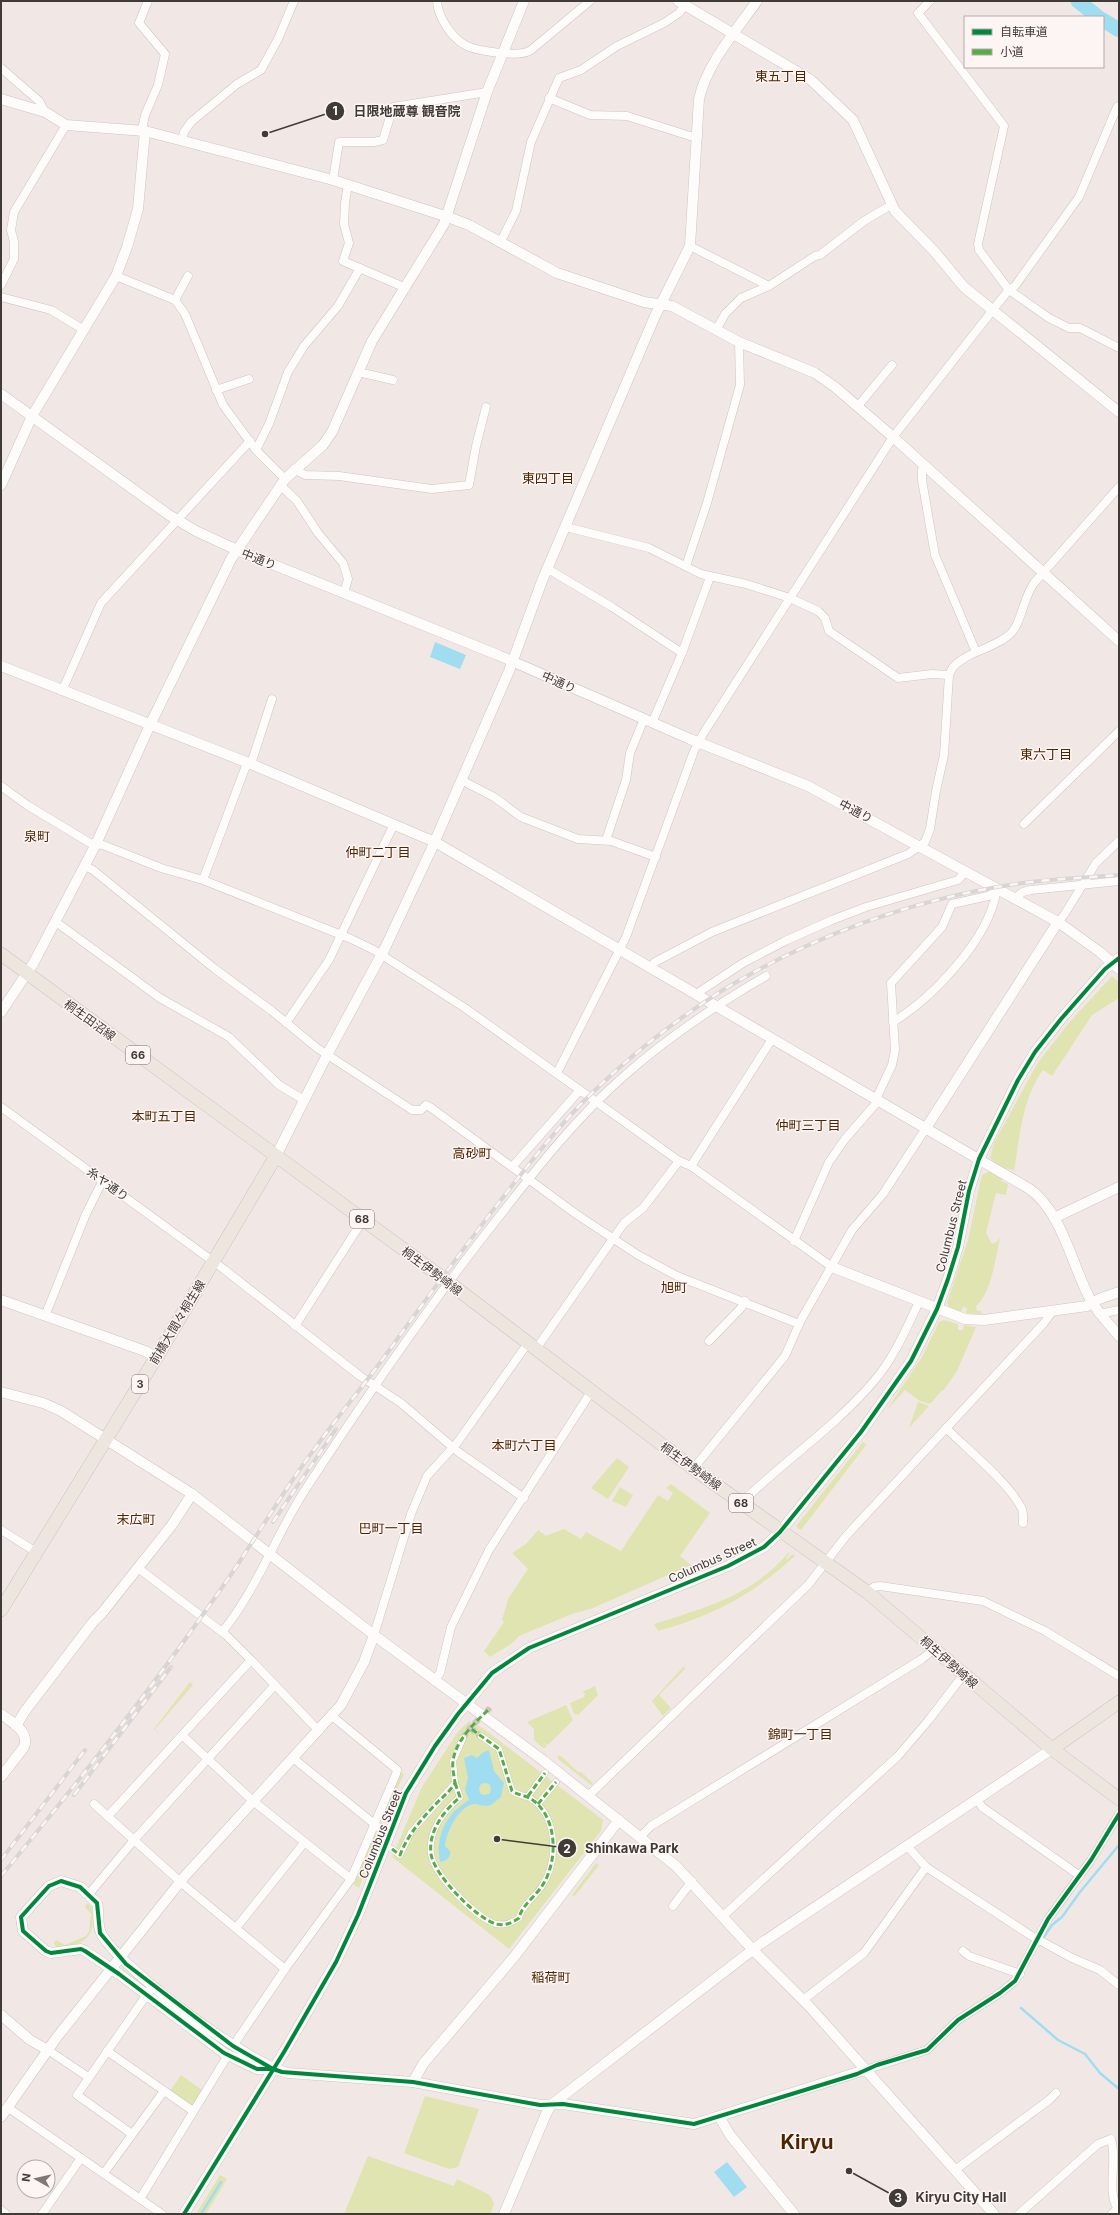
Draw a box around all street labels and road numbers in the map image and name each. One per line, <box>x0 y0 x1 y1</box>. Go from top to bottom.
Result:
street label: 中通り <box>239 545 279 573</box>
street label: 中通り <box>539 668 579 696</box>
street label: 中通り <box>837 796 875 826</box>
street label: 桐生田沼線 <box>61 996 119 1044</box>
road number: 66 <box>126 1046 150 1064</box>
street label: 糸ヤ通り <box>84 1164 132 1204</box>
street label: Columbus Street <box>932 1178 970 1274</box>
road number: 68 <box>350 1210 374 1228</box>
street label: 桐生伊勢崎線 <box>399 1243 465 1299</box>
street label: 前橋大間々桐生線 <box>146 1277 208 1367</box>
road number: 3 <box>132 1375 148 1393</box>
street label: 桐生伊勢崎線 <box>657 1439 725 1493</box>
road number: 68 <box>729 1494 753 1512</box>
street label: Columbus Street <box>666 1534 758 1586</box>
street label: 桐生伊勢崎線 <box>917 1633 981 1691</box>
street label: Columbus Street <box>355 1787 405 1881</box>

